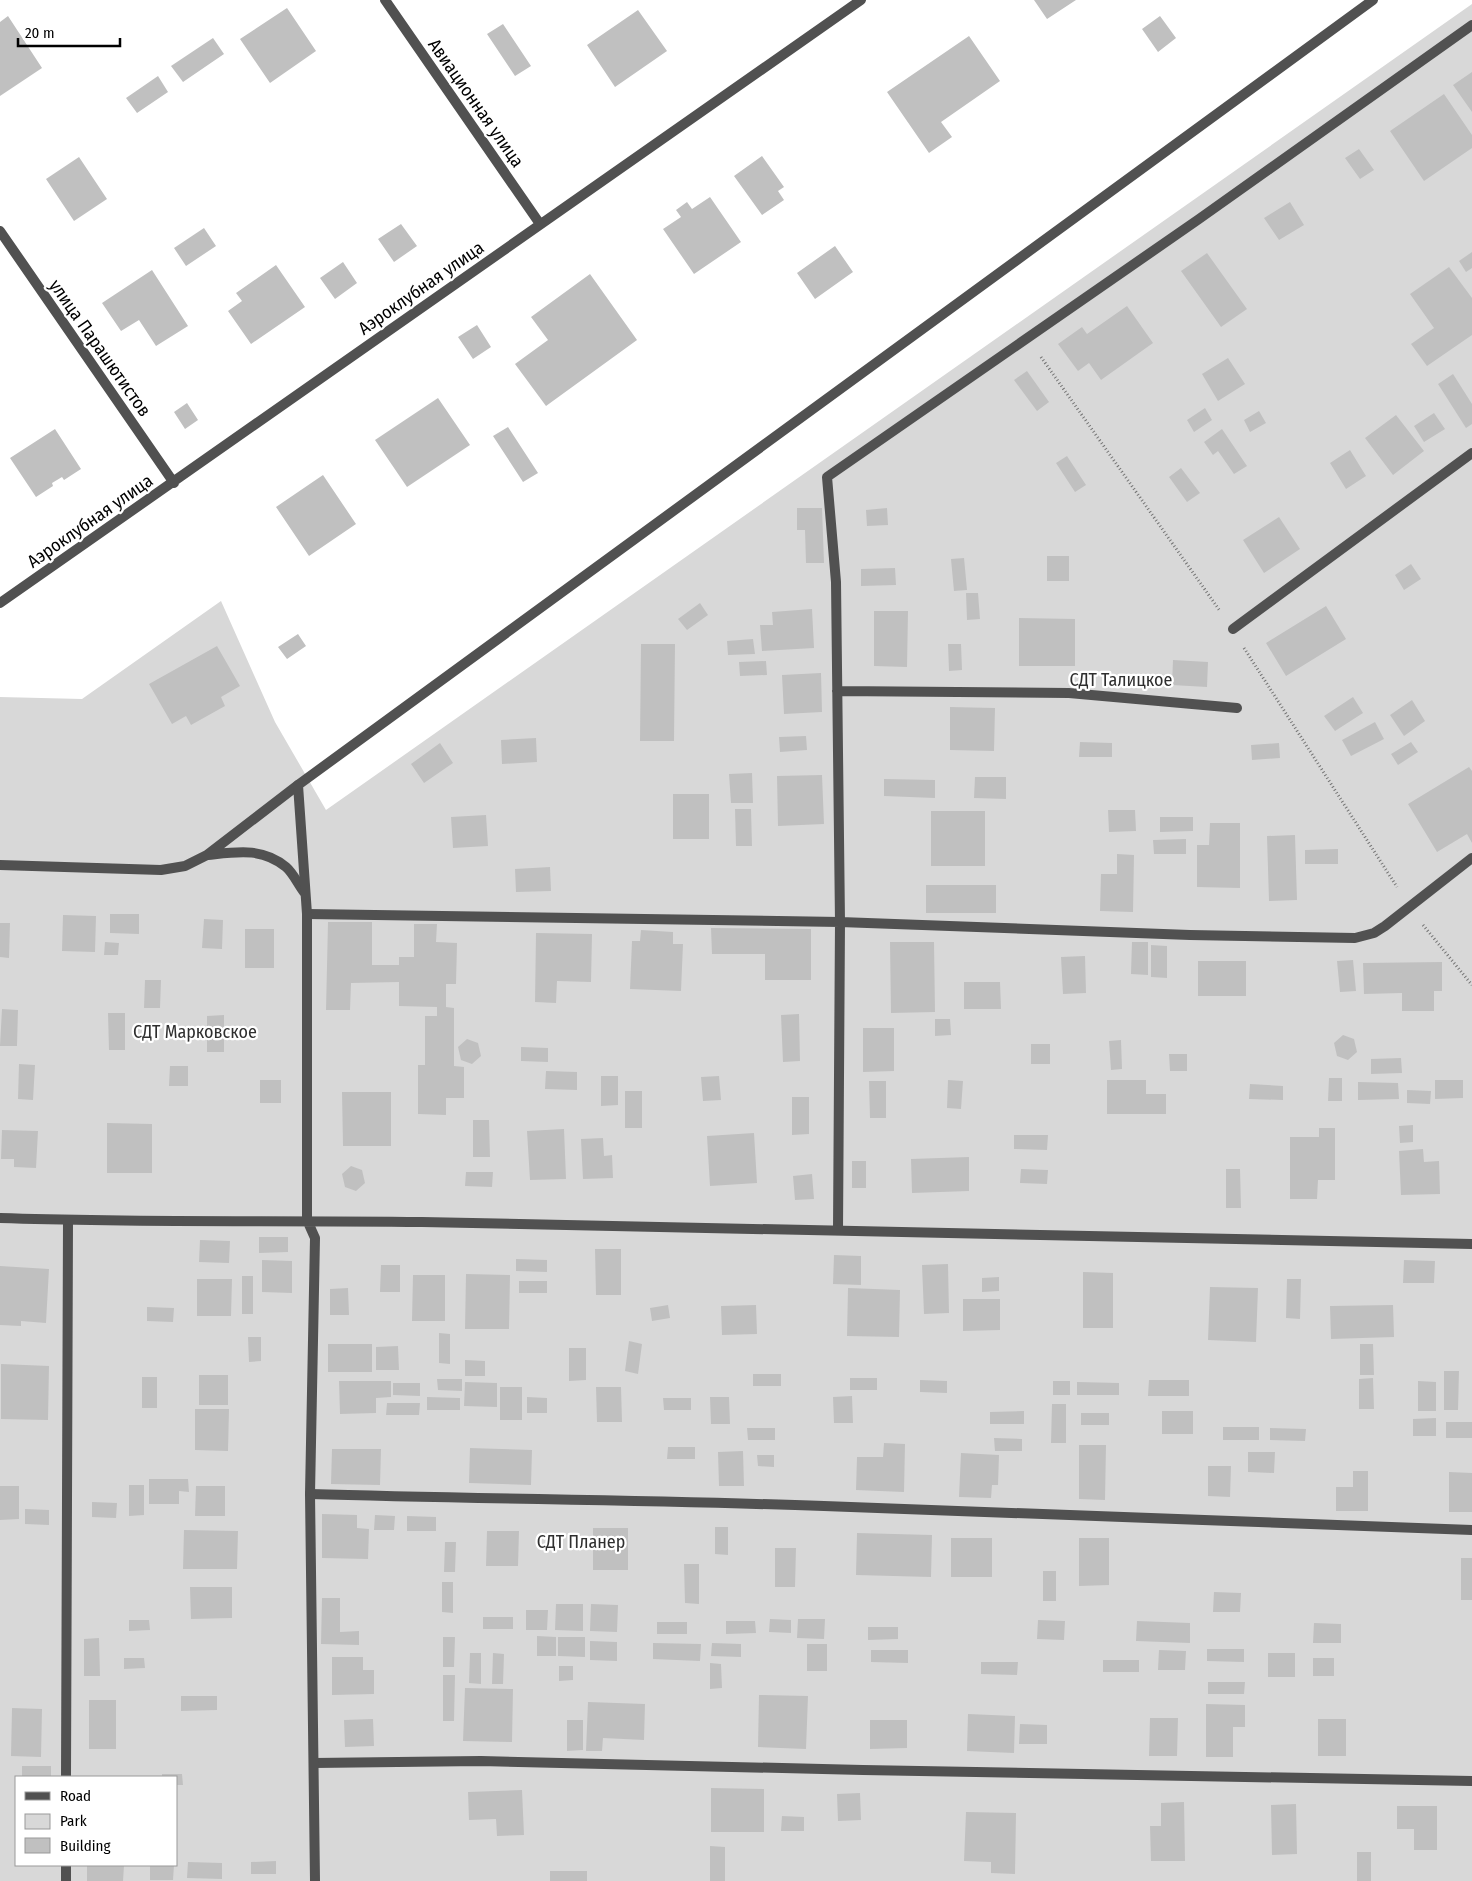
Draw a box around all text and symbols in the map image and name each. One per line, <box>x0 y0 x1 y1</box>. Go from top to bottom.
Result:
scale bar <box>18 15 120 47</box>
text: 20 m <box>25 24 55 42</box>
street label: Авиационная улица <box>423 34 529 172</box>
street label: Аэроклубная улица <box>354 236 488 339</box>
street label: улица Парашютистов <box>44 275 156 421</box>
street label: Аэроклубная улица <box>23 469 157 572</box>
park label: СДТ Талицкое <box>1070 669 1173 691</box>
park label: СДТ Марковское <box>133 1021 257 1043</box>
park label: СДТ Планер <box>537 1531 625 1553</box>
legend <box>15 1776 178 1866</box>
text: Road <box>60 1787 91 1805</box>
text: Park <box>60 1812 87 1830</box>
text: Building <box>60 1837 111 1855</box>

